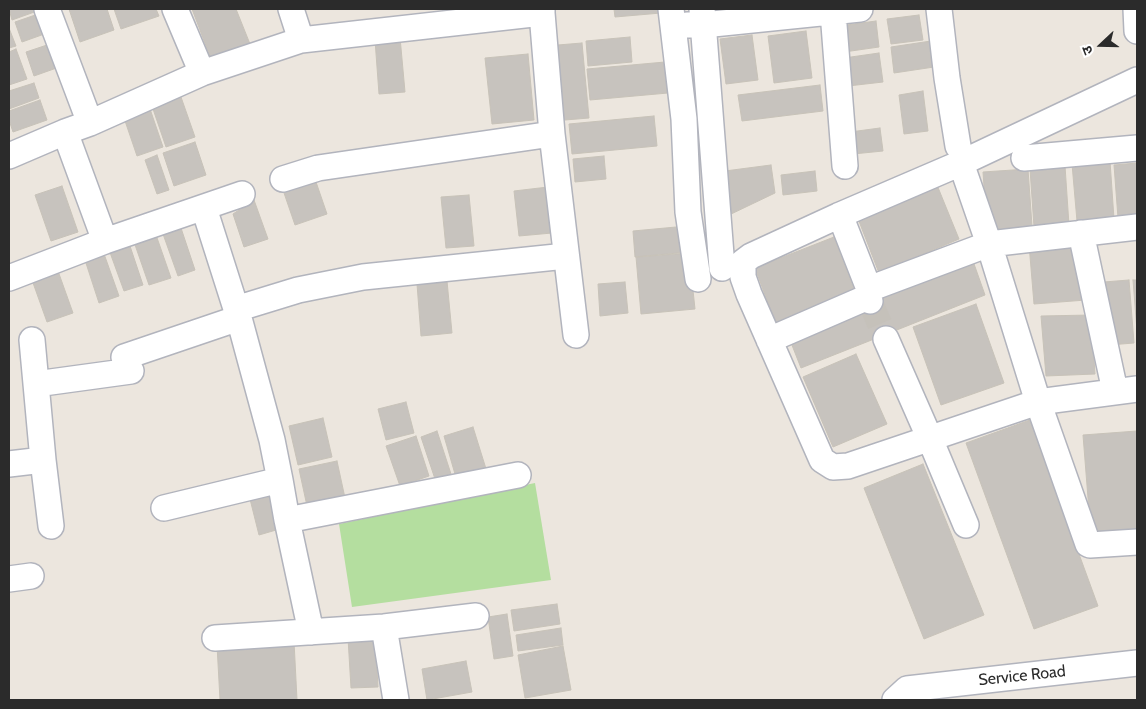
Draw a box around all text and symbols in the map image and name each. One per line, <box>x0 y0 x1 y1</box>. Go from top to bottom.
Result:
north arrow <box>1076 20 1126 70</box>
text: उ <box>1077 43 1097 57</box>
street label: Service Road <box>977 662 1067 690</box>

